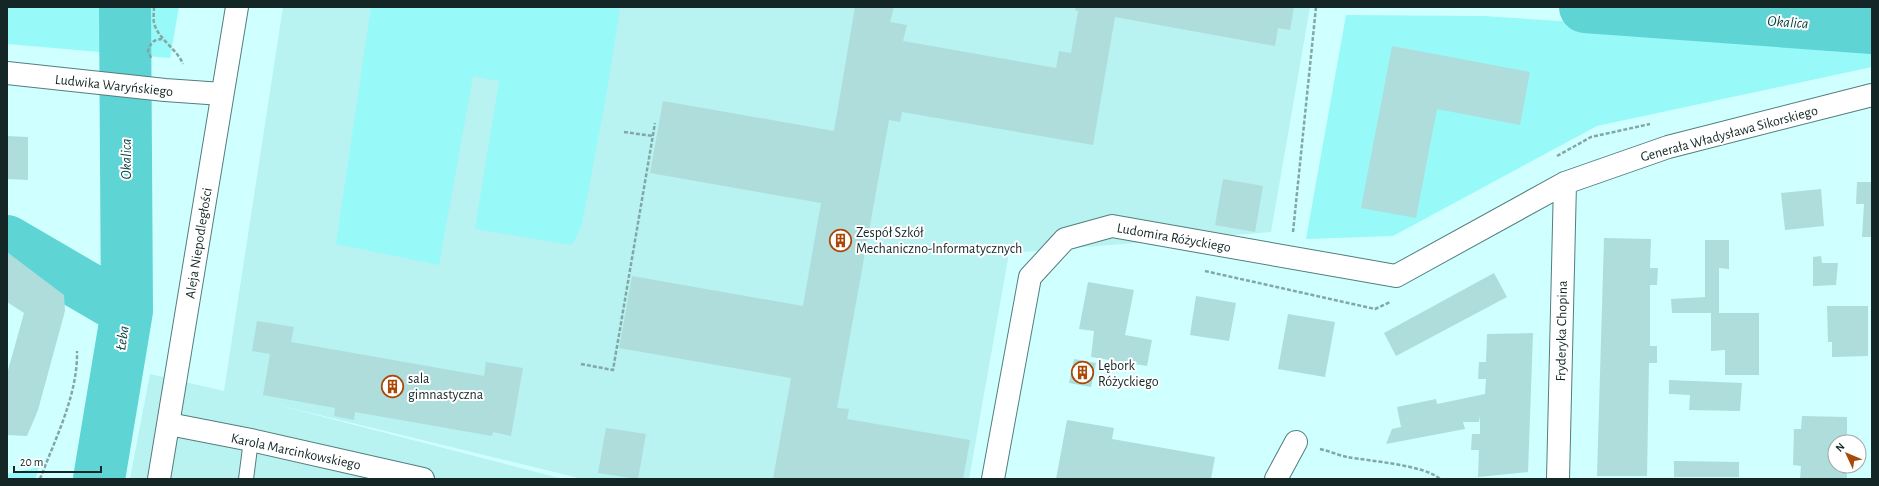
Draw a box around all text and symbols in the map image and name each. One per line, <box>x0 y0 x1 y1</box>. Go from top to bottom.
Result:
water label: Okalica <box>1767 14 1809 31</box>
street label: Ludwika Waryńskiego <box>54 73 174 99</box>
street label: Generała Władysława Sikorskiego <box>1639 104 1819 164</box>
water label: Okalica <box>119 138 134 180</box>
street label: Aleja Niepodległości <box>183 187 215 300</box>
street label: Ludomira Różyckiego <box>1116 221 1232 255</box>
place label: Zespół Szkół Mechaniczno-Informatycznych <box>856 226 1022 256</box>
building icon: Zespół Szkół Mechaniczno-Informatycznych <box>828 227 854 253</box>
street label: Fryderyka Chopina <box>1554 280 1570 382</box>
water label: Łeba <box>113 325 132 351</box>
place label: Lębork Różyckiego <box>1098 359 1159 389</box>
building icon: Lębork Różyckiego <box>1070 360 1096 386</box>
place label: sala gimnastyczna <box>408 372 484 402</box>
building icon: sala gimnastyczna <box>379 373 405 399</box>
street label: Karola Marcinkowskiego <box>230 431 362 473</box>
north arrow <box>1827 434 1867 474</box>
text: N <box>1834 441 1847 454</box>
scale bar <box>14 448 101 474</box>
text: 20 m <box>20 456 43 468</box>

